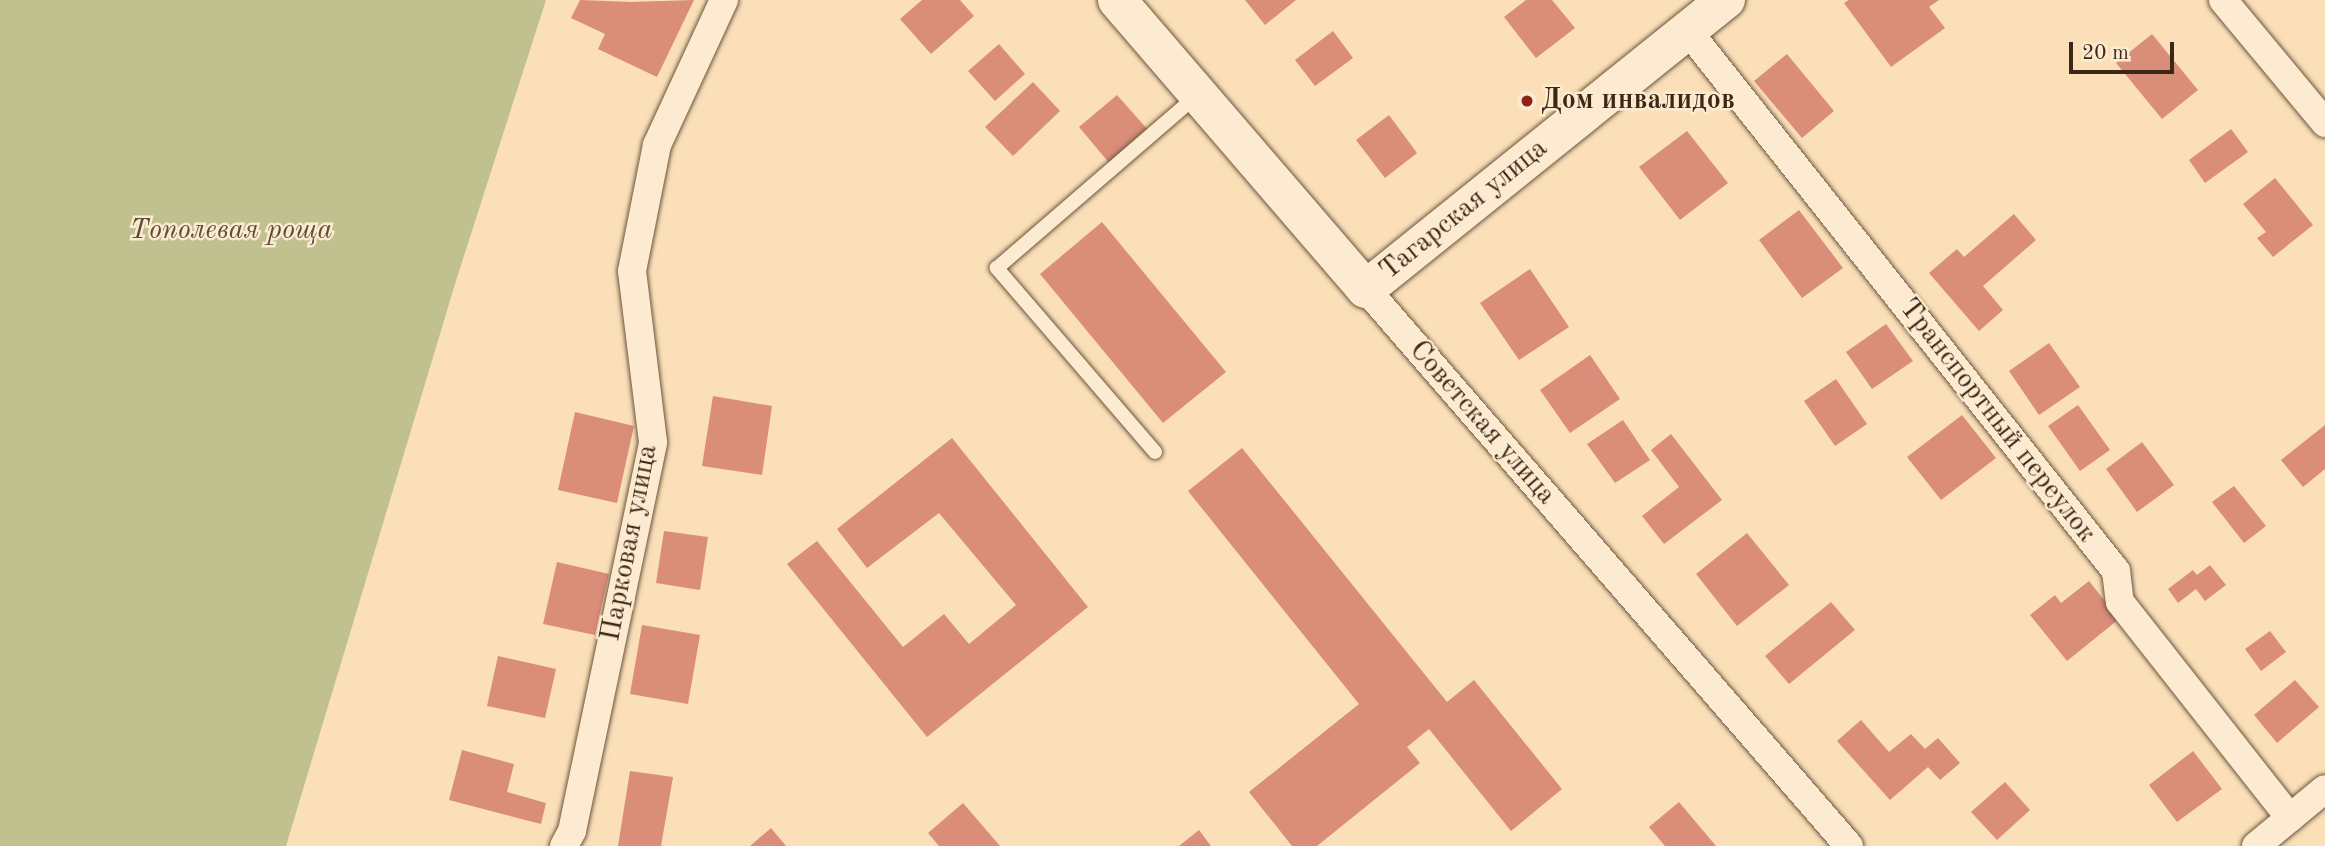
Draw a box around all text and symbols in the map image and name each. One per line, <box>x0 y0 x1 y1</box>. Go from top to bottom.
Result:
scale bar <box>2073 28 2178 72</box>
text: 20 m <box>2082 43 2129 64</box>
place label: Дом инвалидов <box>1541 84 1735 118</box>
marker: Дом инвалидов <box>1519 93 1535 109</box>
street label: Тагарская улица <box>1373 132 1555 288</box>
park label: Тополевая роща <box>130 214 332 248</box>
street label: Транспортный переулок <box>1891 292 2103 550</box>
street label: Советская улица <box>1402 334 1562 512</box>
street label: Парковая улица <box>594 442 666 644</box>

